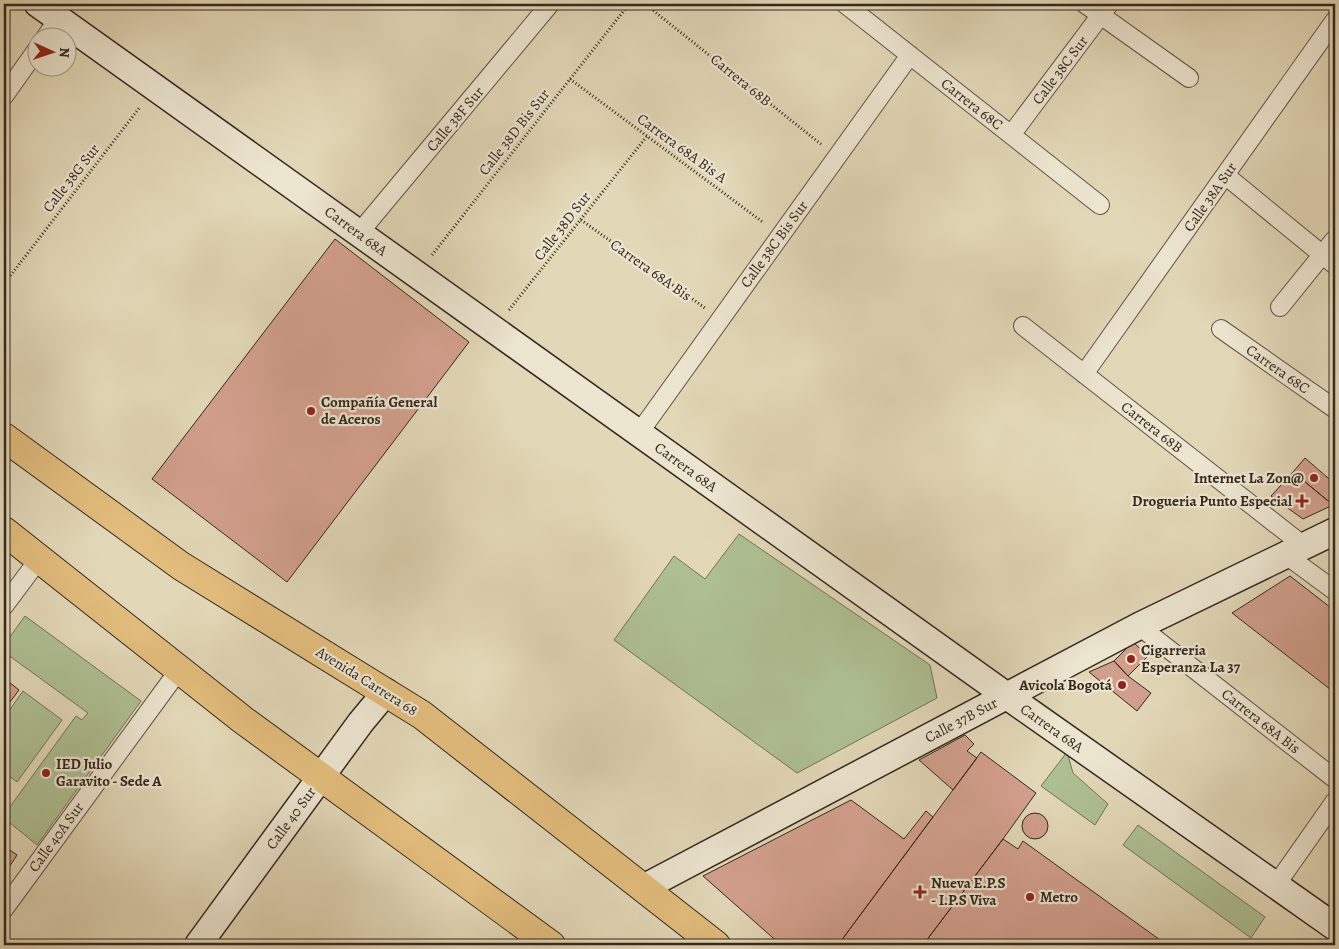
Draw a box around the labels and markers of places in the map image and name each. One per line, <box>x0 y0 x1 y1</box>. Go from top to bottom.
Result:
place label: Compañía General de Aceros <box>321 392 438 429</box>
marker: Compañía General de Aceros <box>305 405 317 417</box>
place label: Internet La Zon@ <box>1194 468 1304 488</box>
marker: Internet La Zon@ <box>1308 472 1320 484</box>
place label: Drogueria Punto Especial <box>1132 491 1292 511</box>
marker: Drogueria Punto Especial <box>1296 495 1308 507</box>
place label: Cigarreria Esperanza La 37 <box>1141 640 1241 677</box>
marker: Cigarreria Esperanza La 37 <box>1125 653 1137 665</box>
place label: Avicola Bogotá <box>1018 675 1113 695</box>
marker: Avicola Bogotá <box>1116 679 1128 691</box>
place label: IED Julio Garavito - Sede A <box>56 754 162 791</box>
marker: IED Julio Garavito - Sede A <box>40 767 52 779</box>
place label: Nueva E.P.S - I.P.S Viva <box>931 873 1006 910</box>
marker: Nueva E.P.S - I.P.S Viva <box>913 885 927 899</box>
place label: Metro <box>1040 887 1078 907</box>
marker: Metro <box>1024 891 1036 903</box>

